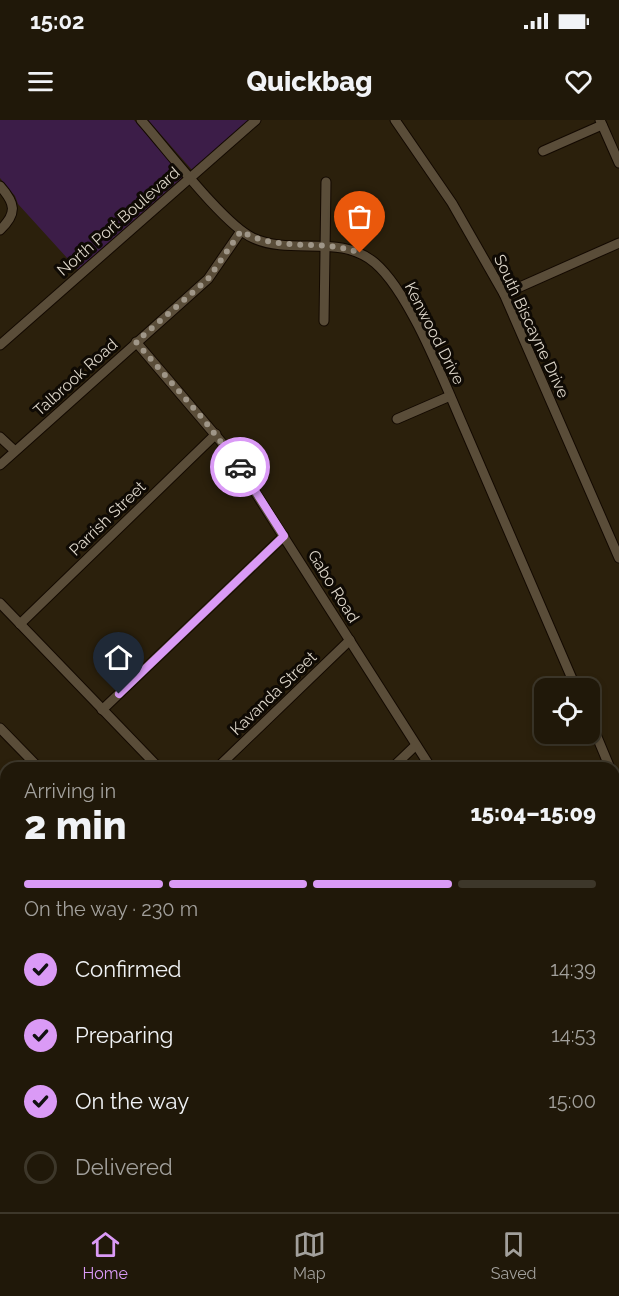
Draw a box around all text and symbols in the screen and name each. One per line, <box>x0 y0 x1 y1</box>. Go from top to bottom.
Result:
text: 15:02 <box>30 8 84 34</box>
icon: menu <box>24 65 57 98</box>
icon: heart <box>562 65 595 98</box>
text: Quickbag <box>247 66 372 97</box>
street label: North Port Boulevard <box>53 163 183 280</box>
pin <box>334 191 385 253</box>
icon: bag <box>343 200 376 233</box>
street label: South Biscayne Drive <box>490 251 573 401</box>
street label: Kenwood Drive <box>401 279 469 388</box>
street label: Talbrook Road <box>29 335 121 420</box>
courier <box>210 437 270 497</box>
icon: car <box>224 451 257 484</box>
street label: Parrish Street <box>65 477 150 560</box>
street label: Gabo Road <box>304 546 363 626</box>
pin <box>93 632 144 694</box>
icon: home <box>102 641 135 674</box>
street label: Kavanda Street <box>226 647 321 739</box>
map controls <box>534 678 600 744</box>
button: locate <box>534 678 600 744</box>
text: Arriving in <box>24 779 116 803</box>
text: 15:04–15:09 <box>470 800 596 826</box>
text: 2 min <box>24 802 127 848</box>
text: On the way · 230 m <box>24 897 198 921</box>
icon: check <box>24 953 57 986</box>
text: Confirmed <box>75 956 182 982</box>
text: 14:39 <box>550 957 596 981</box>
icon: check <box>24 1019 57 1052</box>
text: Preparing <box>75 1022 173 1048</box>
text: 14:53 <box>551 1023 596 1047</box>
icon: check <box>24 1085 57 1118</box>
text: On the way <box>75 1088 189 1114</box>
text: 15:00 <box>548 1089 596 1113</box>
text: Delivered <box>75 1154 173 1180</box>
tab: Home <box>82 1228 128 1283</box>
tab: Map <box>293 1228 326 1283</box>
tab: Saved <box>491 1228 536 1283</box>

